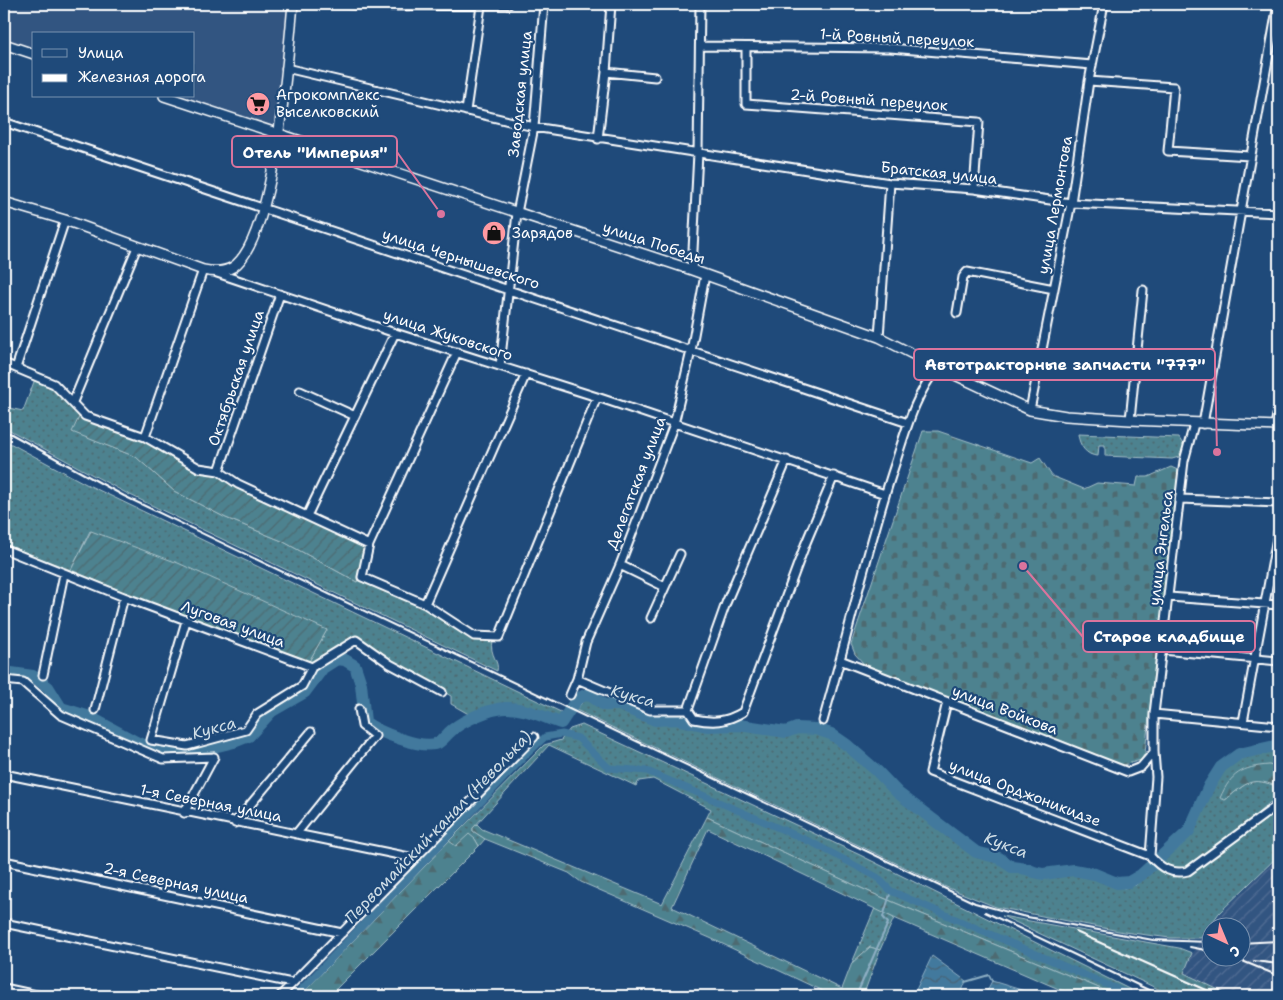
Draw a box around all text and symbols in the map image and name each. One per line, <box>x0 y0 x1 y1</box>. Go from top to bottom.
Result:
street label: 1-й Ровный переулок <box>819 24 975 52</box>
street label: Заводская улица <box>503 29 537 158</box>
legend <box>32 32 195 98</box>
text: Улица <box>78 43 124 63</box>
text: Железная дорога <box>78 67 206 87</box>
place label: Агрокомплекс Выселковский <box>276 85 380 122</box>
street label: 2-й Ровный переулок <box>789 85 949 115</box>
supermarket icon: Агрокомплекс Выселковский <box>245 91 271 117</box>
street label: улица Лермонтова <box>1033 134 1077 276</box>
callout: Отель "Империя" <box>232 136 397 167</box>
text: Отель "Империя" <box>243 142 388 163</box>
street label: Братская улица <box>880 157 999 189</box>
street label: улица Победы <box>600 217 708 269</box>
shop icon: Зарядов <box>481 220 507 246</box>
place label: Зарядов <box>512 223 573 243</box>
street label: улица Чернышевского <box>380 224 542 294</box>
street label: улица Жуковского <box>381 305 515 365</box>
street label: Октябрьская улица <box>203 307 269 449</box>
callout: Автотракторные запчасти "777" <box>914 349 1215 380</box>
text: Автотракторные запчасти "777" <box>924 354 1206 375</box>
street label: Делегатская улица <box>601 413 671 552</box>
street label: улица Энгельса <box>1144 489 1178 607</box>
street label: Луговая улица <box>178 596 288 652</box>
callout: Старое кладбище <box>1083 621 1255 652</box>
text: Старое кладбище <box>1093 626 1245 647</box>
water label: Кукса <box>608 680 658 712</box>
street label: улица Войкова <box>949 681 1061 740</box>
water label: Кукса <box>190 712 239 744</box>
water label: Первомайский канал (Неволька) <box>340 726 536 928</box>
street label: улица Орджоникидзе <box>946 755 1104 831</box>
street label: 1-я Северная улица <box>138 779 284 827</box>
water label: Кукса <box>981 827 1031 863</box>
street label: 2-я Северная улица <box>102 858 251 908</box>
north arrow <box>1200 918 1250 968</box>
text: С <box>1226 942 1244 961</box>

